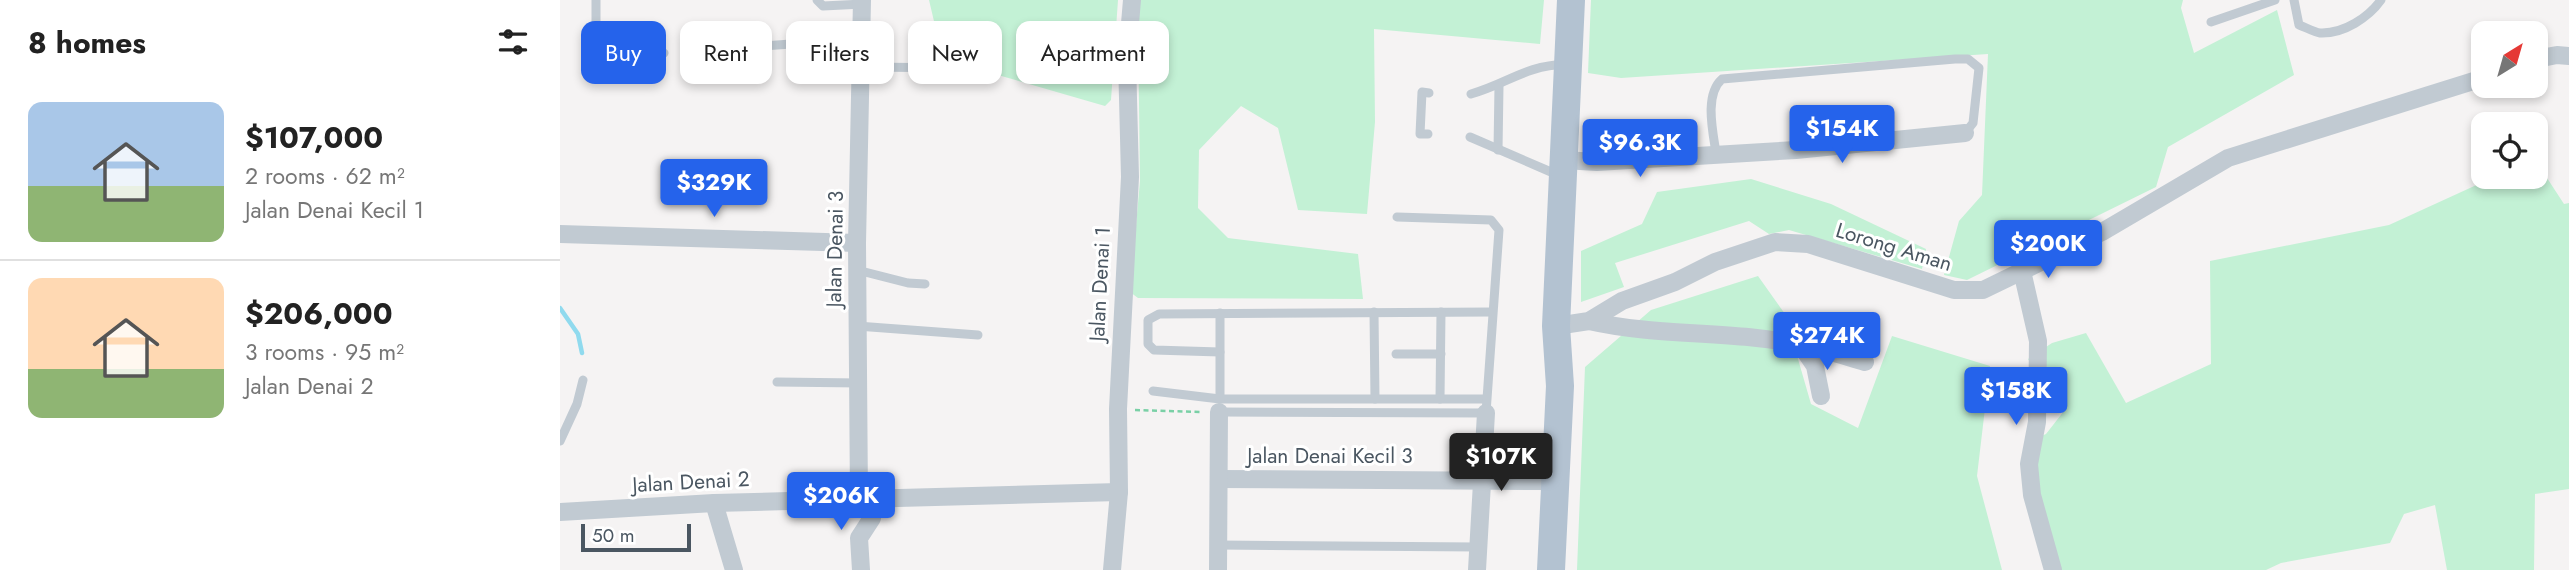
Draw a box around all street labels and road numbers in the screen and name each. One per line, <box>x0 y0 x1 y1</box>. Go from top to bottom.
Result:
street label: Jalan Denai 3 <box>819 190 851 311</box>
street label: Lorong Aman <box>1832 215 1956 279</box>
street label: Jalan Denai 1 <box>1082 226 1118 345</box>
street label: Jalan Denai Kecil 3 <box>1244 441 1413 471</box>
street label: Jalan Denai 2 <box>629 464 750 500</box>

